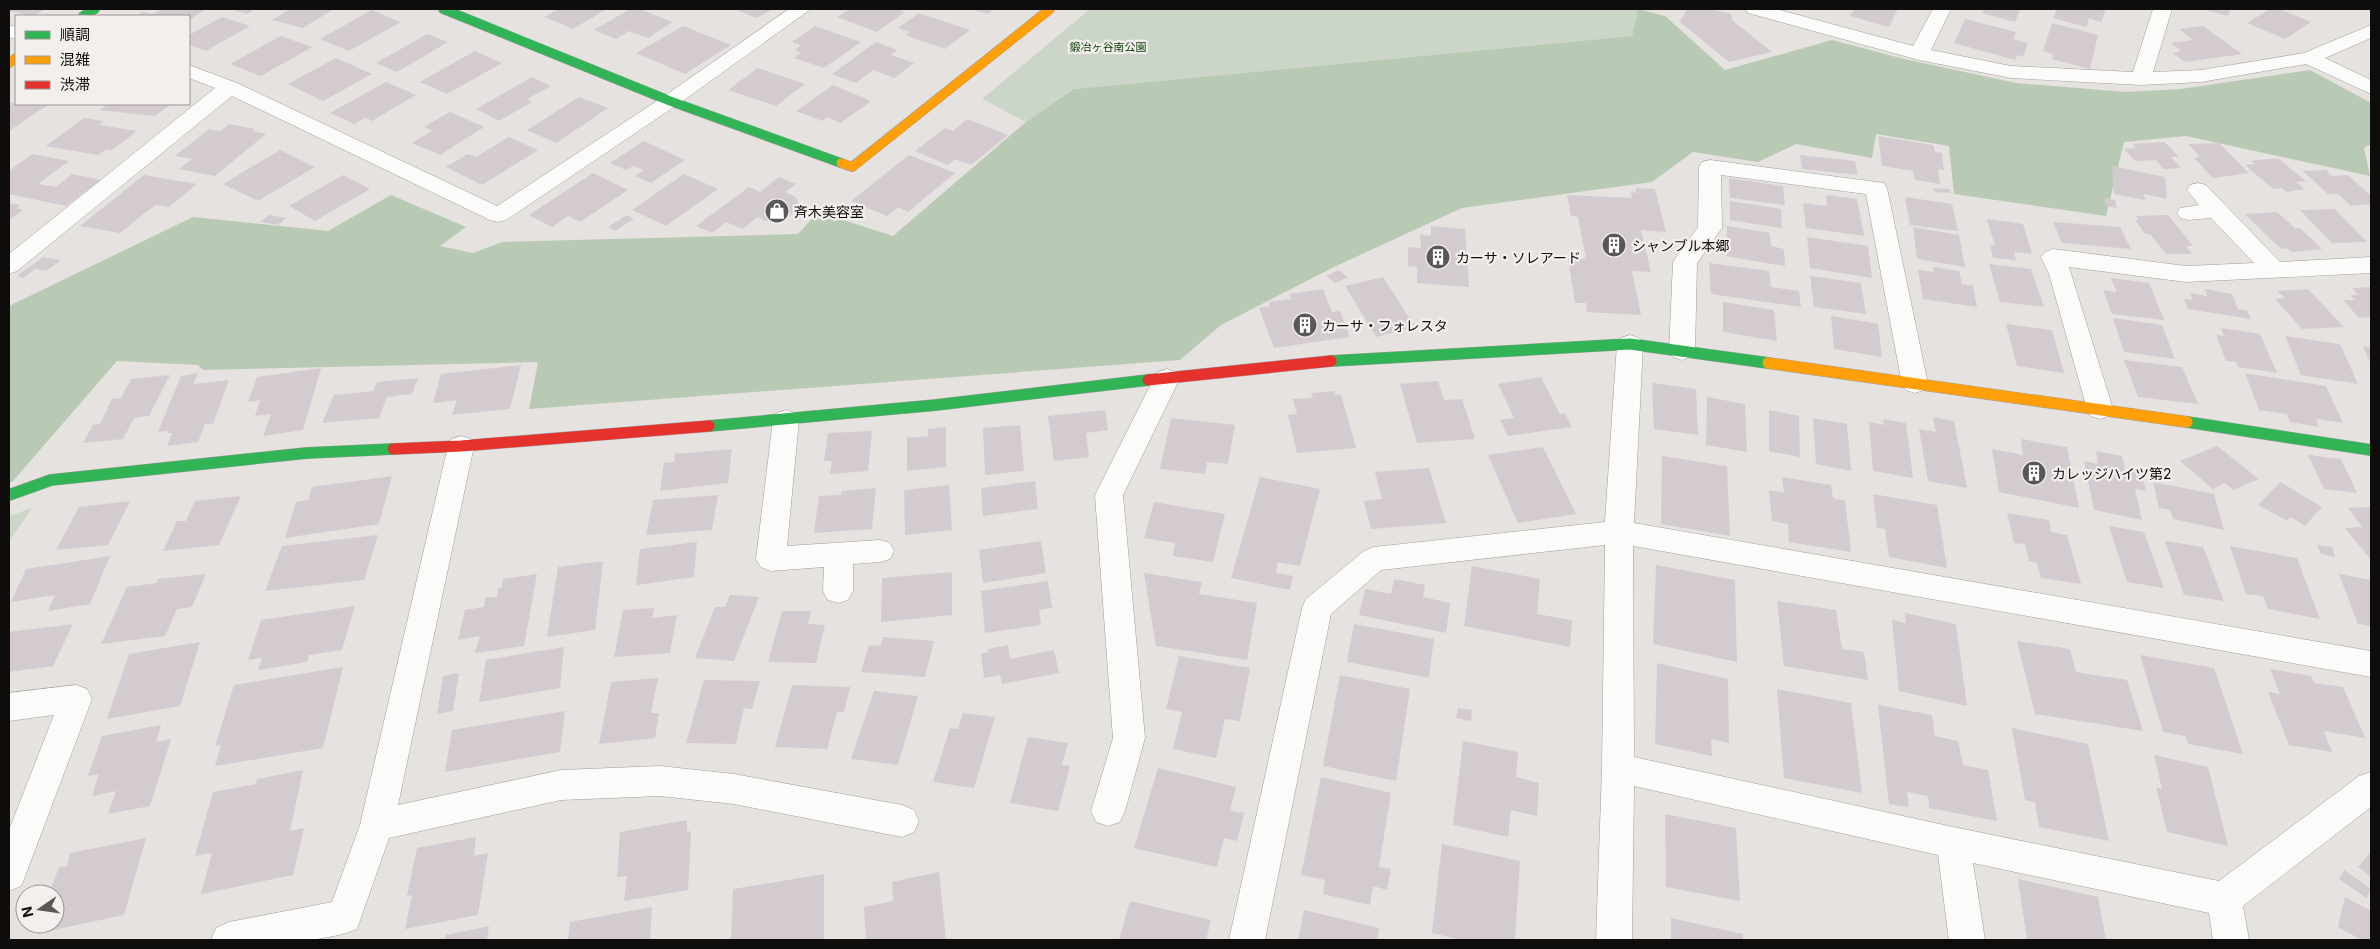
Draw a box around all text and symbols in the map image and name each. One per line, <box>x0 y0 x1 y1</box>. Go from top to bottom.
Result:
legend <box>15 15 190 105</box>
text: 順調 <box>60 25 90 44</box>
park label: 鍛冶ヶ谷南公園 <box>1070 40 1147 54</box>
text: 混雑 <box>60 50 90 69</box>
text: 渋滞 <box>60 75 90 94</box>
shop icon: 斉木美容室 <box>764 198 790 224</box>
place label: 斉木美容室 <box>794 203 864 220</box>
building icon: シャンブル本郷 <box>1601 232 1627 258</box>
place label: シャンブル本郷 <box>1632 237 1730 254</box>
building icon: カーサ・ソレアード <box>1425 244 1451 270</box>
place label: カーサ・ソレアード <box>1456 249 1581 266</box>
building icon: カーサ・フォレスタ <box>1292 312 1318 338</box>
place label: カーサ・フォレスタ <box>1322 317 1448 334</box>
building icon: カレッジハイツ第2 <box>2021 460 2047 486</box>
place label: カレッジハイツ第2 <box>2052 465 2171 482</box>
north arrow <box>15 884 65 934</box>
text: N <box>17 905 36 919</box>

